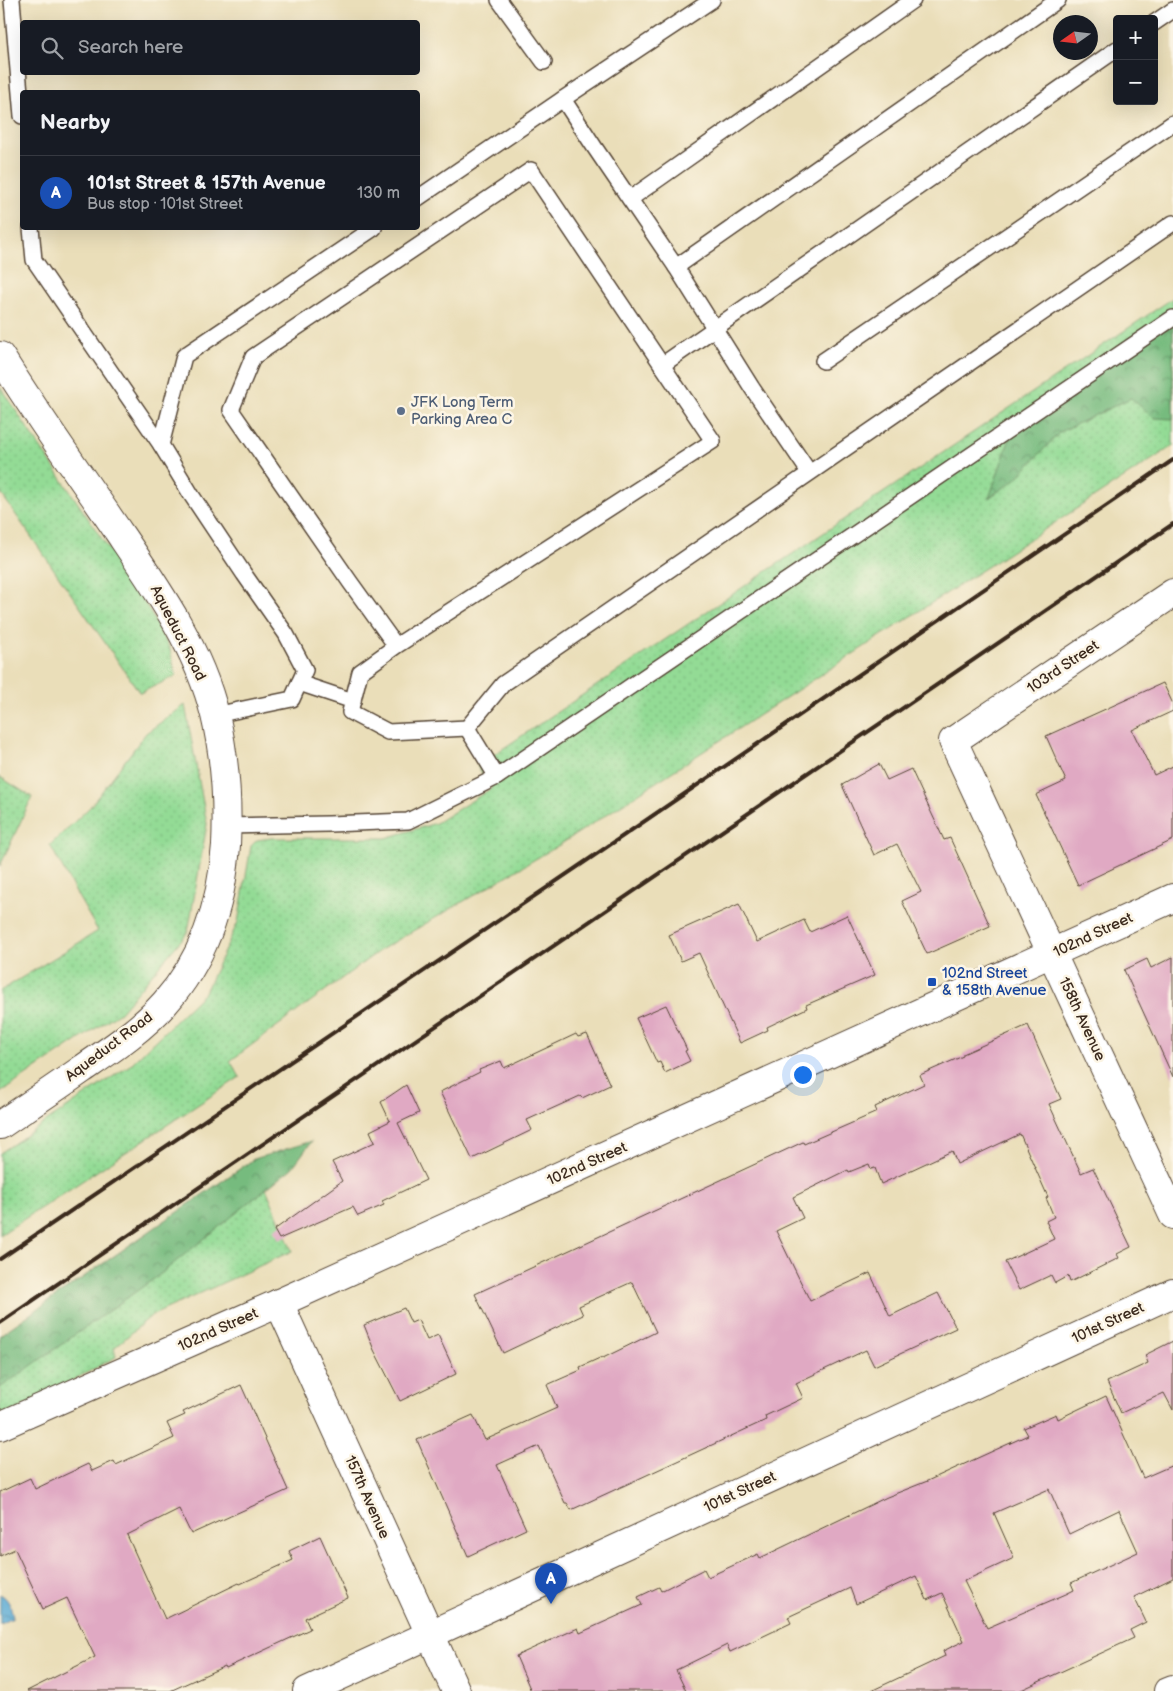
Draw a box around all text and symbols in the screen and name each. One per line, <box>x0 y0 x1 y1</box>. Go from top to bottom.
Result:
north arrow <box>1053 15 1098 60</box>
map controls <box>1113 15 1158 105</box>
button: + <box>1113 15 1158 60</box>
search box <box>20 20 420 75</box>
icon: search <box>38 34 66 62</box>
text: Search here <box>78 36 183 59</box>
button: − <box>1113 60 1158 105</box>
text: Nearby <box>40 110 110 135</box>
text: 101st Street & 157th Avenue <box>87 172 326 195</box>
text: A <box>51 184 61 203</box>
text: 130 m <box>357 184 400 203</box>
text: Bus stop · 101st Street <box>87 195 243 214</box>
place label: JFK Long Term Parking Area C <box>411 393 513 429</box>
marker: JFK Long Term Parking Area C <box>395 405 407 417</box>
street label: Aqueduct Road <box>146 582 210 684</box>
street label: 103rd Street <box>1023 636 1103 698</box>
street label: 102nd Street <box>1050 908 1136 962</box>
place label: 102nd Street & 158th Avenue <box>942 964 1047 1000</box>
street label: 158th Avenue <box>1054 974 1110 1064</box>
marker: 102nd Street & 158th Avenue <box>926 976 938 988</box>
street label: Aqueduct Road <box>61 1008 157 1086</box>
your location <box>790 1062 816 1088</box>
street label: 102nd Street <box>544 1138 630 1190</box>
street label: 101st Street <box>1069 1298 1147 1348</box>
street label: 102nd Street <box>175 1304 261 1356</box>
street label: 157th Avenue <box>340 1452 394 1542</box>
street label: 101st Street <box>701 1467 779 1517</box>
pin: A <box>535 1563 567 1604</box>

